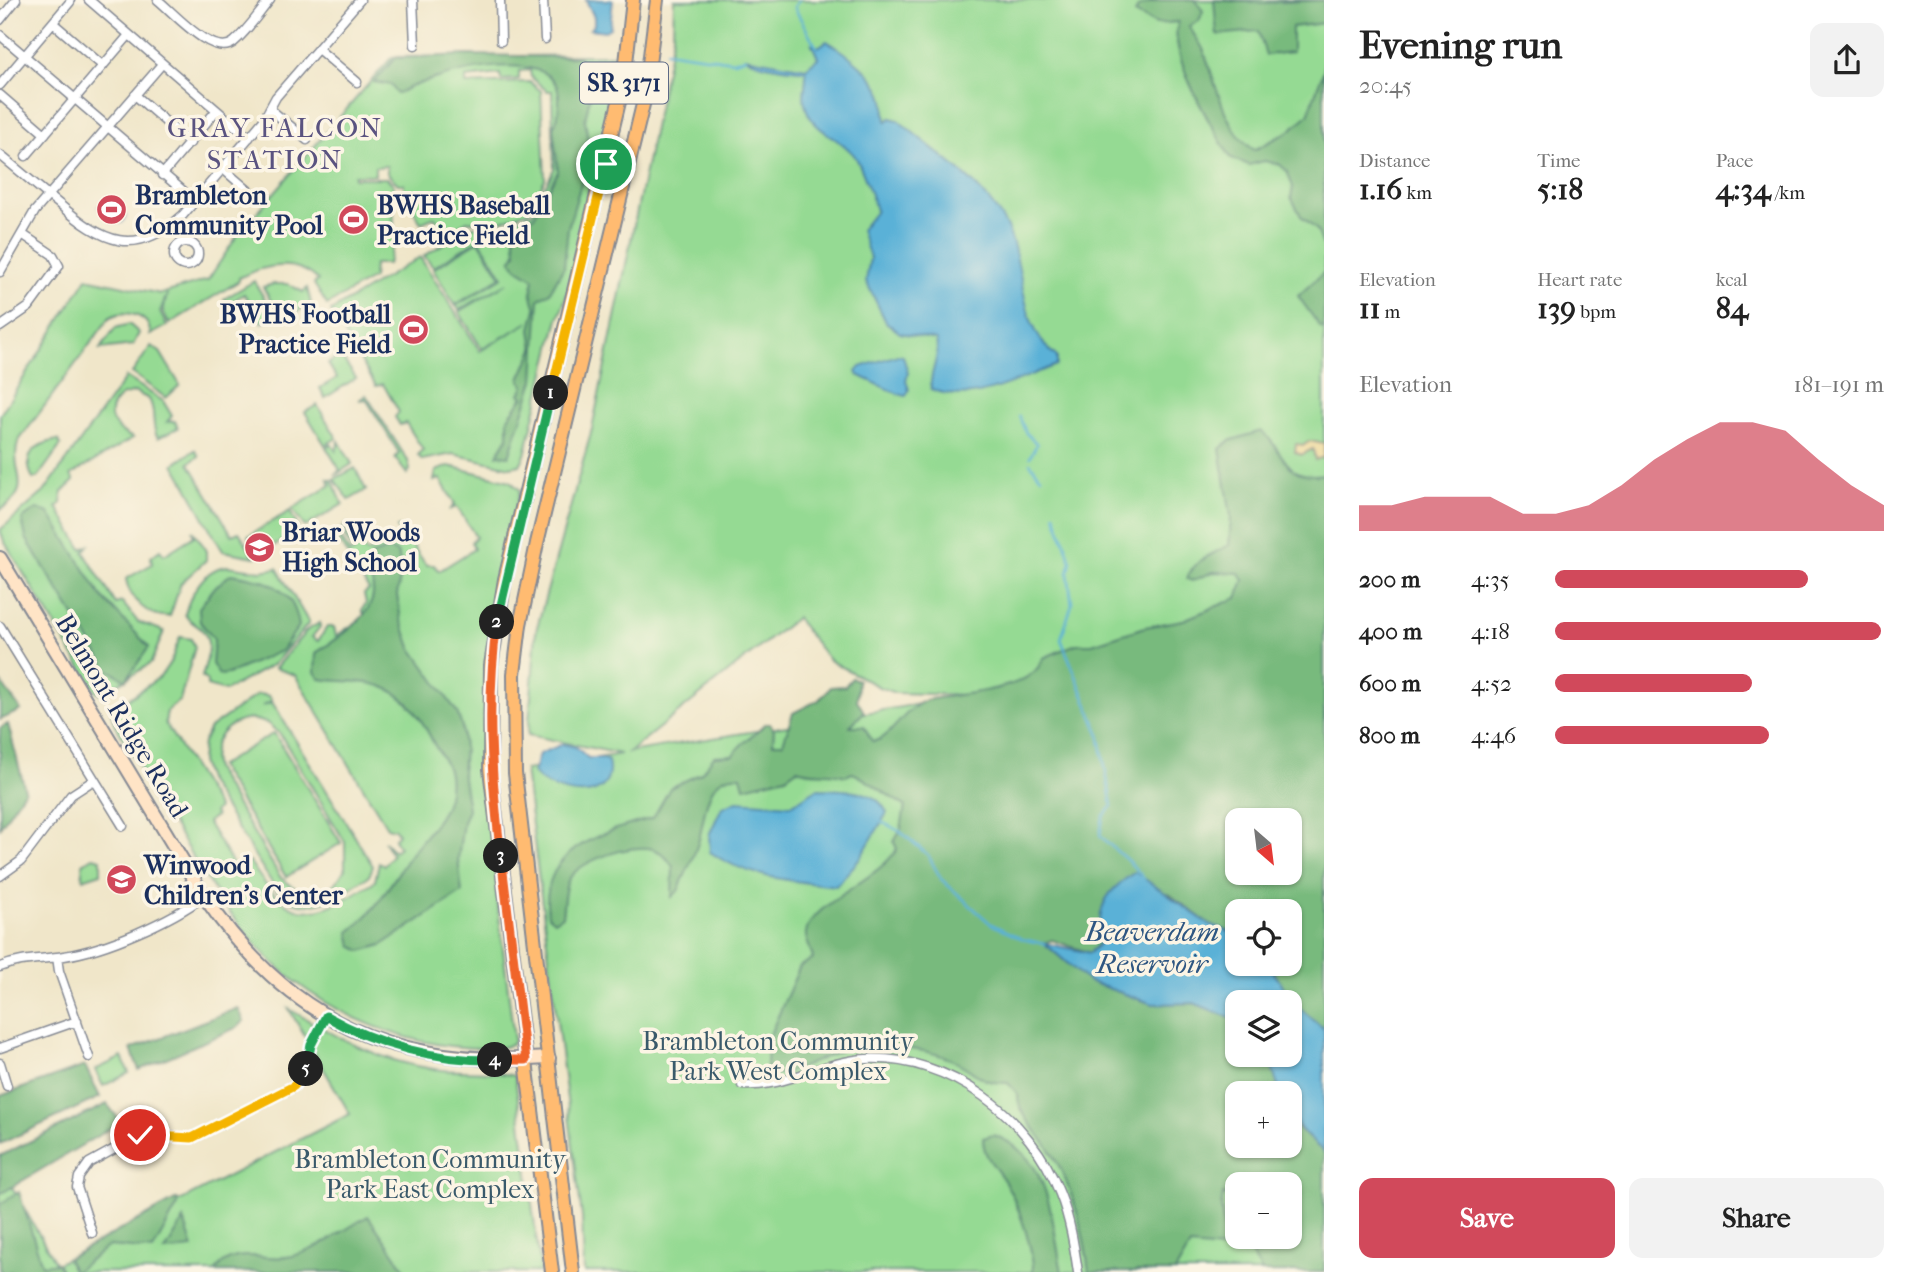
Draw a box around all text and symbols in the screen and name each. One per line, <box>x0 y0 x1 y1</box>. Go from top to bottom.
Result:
text: Evening run <box>1359 23 1562 68</box>
button: share <box>1810 23 1884 97</box>
road number: SR 3171 <box>580 62 668 104</box>
text: 20:45 <box>1359 72 1412 99</box>
district label: GRAY FALCON STATION <box>167 111 383 176</box>
pin <box>576 134 636 194</box>
icon: arrive <box>587 145 625 183</box>
text: Distance <box>1359 150 1430 172</box>
text: Time <box>1537 150 1581 172</box>
text: Pace <box>1716 150 1754 172</box>
text: 1.16 <box>1359 172 1402 207</box>
text: 5:18 <box>1537 172 1583 207</box>
text: 4:34 <box>1716 172 1771 207</box>
place label: Brambleton Community Pool <box>135 180 324 241</box>
text: km <box>1402 182 1432 204</box>
text: /km <box>1771 182 1805 204</box>
place label: BWHS Baseball Practice Field <box>377 190 551 251</box>
sports icon: Brambleton Community Pool <box>95 193 129 227</box>
sports icon: BWHS Baseball Practice Field <box>337 203 371 237</box>
text: Elevation <box>1359 269 1436 291</box>
text: Heart rate <box>1537 269 1622 291</box>
text: kcal <box>1716 269 1748 291</box>
text: 11 <box>1359 291 1380 326</box>
text: 139 <box>1537 291 1576 326</box>
text: 84 <box>1716 291 1748 326</box>
place label: BWHS Football Practice Field <box>220 299 392 360</box>
text: m <box>1380 301 1400 323</box>
text: bpm <box>1576 301 1616 323</box>
sports icon: BWHS Football Practice Field <box>397 312 431 346</box>
text: Elevation <box>1359 371 1452 398</box>
text: 181–191 m <box>1793 371 1884 398</box>
pin: 1 <box>534 376 568 410</box>
text: 1 <box>547 381 554 403</box>
place label: Briar Woods High School <box>282 517 421 578</box>
school or university icon: Briar Woods High School <box>242 530 276 564</box>
text: 200 m <box>1359 566 1420 593</box>
text: 4:35 <box>1471 566 1510 593</box>
pin: 2 <box>480 604 514 640</box>
street label: Belmont Ridge Road <box>49 609 195 824</box>
text: 2 <box>492 610 501 632</box>
text: 400 m <box>1359 618 1422 645</box>
text: 4:18 <box>1471 618 1510 645</box>
text: 600 m <box>1359 670 1421 697</box>
text: 4:52 <box>1471 670 1512 697</box>
text: 800 m <box>1359 722 1420 749</box>
text: 4:46 <box>1471 722 1516 749</box>
north arrow <box>1225 808 1302 886</box>
map controls <box>1225 808 1302 1249</box>
pin: 3 <box>484 838 518 874</box>
text: 3 <box>497 844 504 866</box>
place label: Winwood Children's Center <box>143 850 344 911</box>
school or university icon: Winwood Children's Center <box>104 863 138 897</box>
button: locate <box>1225 899 1302 976</box>
water label: Beaverdam Reservoir <box>1083 915 1219 980</box>
button: layers <box>1225 990 1302 1067</box>
park label: Brambleton Community Park West Complex <box>642 1026 915 1087</box>
pin: 4 <box>477 1042 512 1078</box>
text: 4 <box>489 1048 500 1070</box>
pin: 5 <box>288 1052 324 1086</box>
text: 5 <box>301 1057 310 1079</box>
button: + <box>1225 1081 1302 1158</box>
pin <box>110 1105 170 1165</box>
icon: check <box>121 1116 159 1154</box>
park label: Brambleton Community Park East Complex <box>294 1144 567 1205</box>
button: − <box>1225 1172 1302 1249</box>
button: Save <box>1359 1178 1615 1258</box>
button: Share <box>1629 1178 1884 1258</box>

